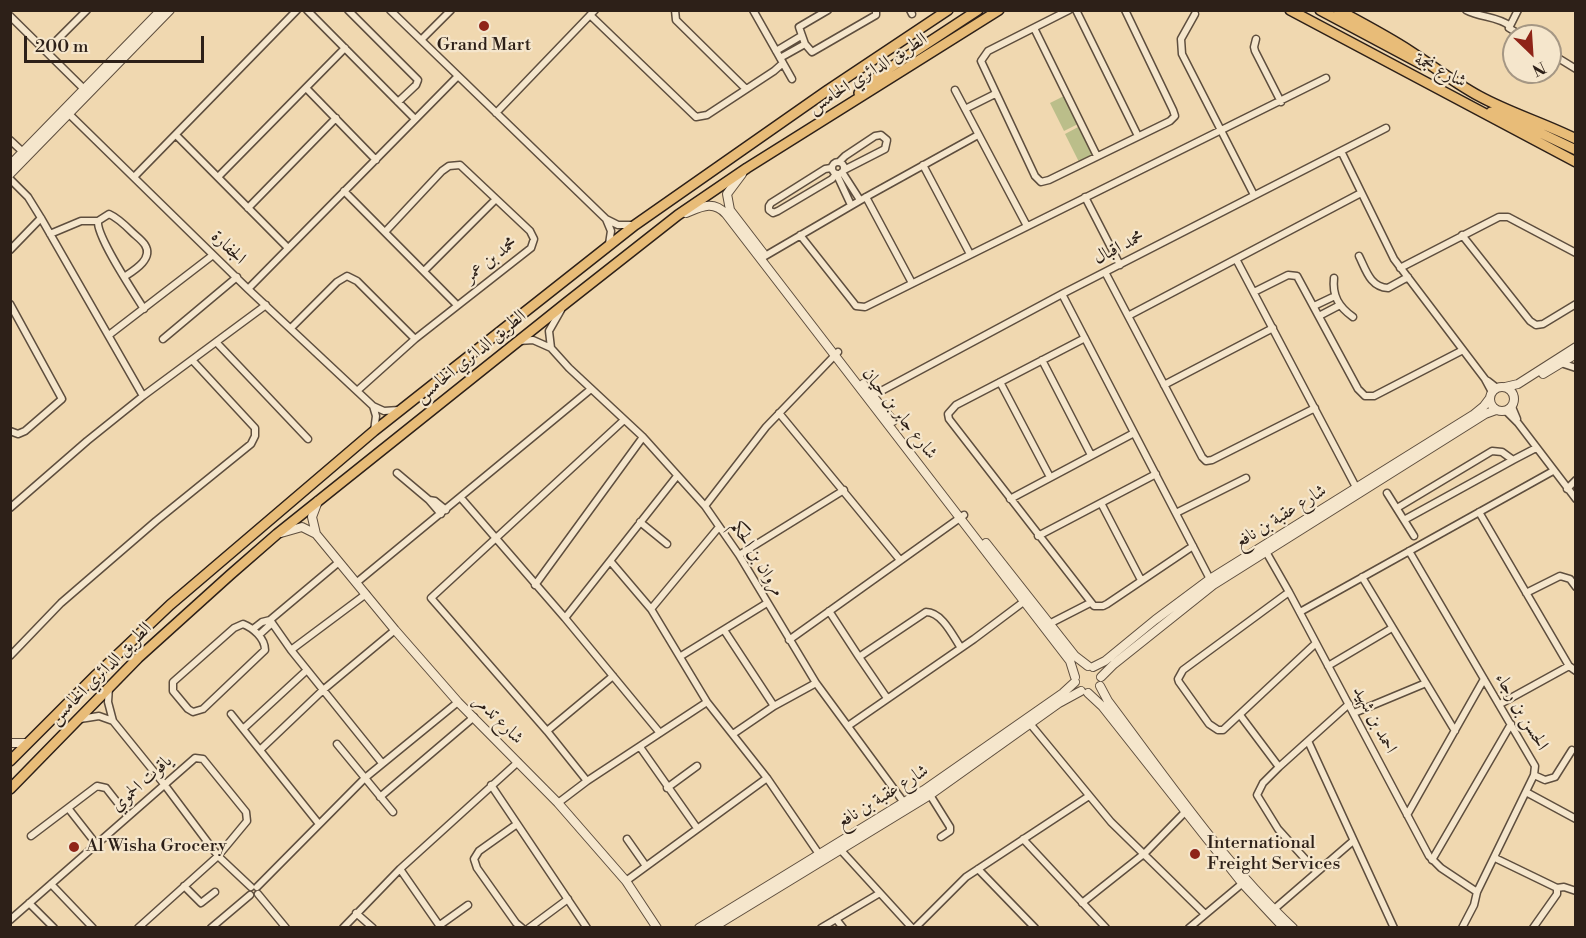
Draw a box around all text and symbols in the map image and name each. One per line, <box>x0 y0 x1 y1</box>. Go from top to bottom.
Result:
marker: Grand Mart <box>477 19 491 33</box>
scale bar <box>27 24 207 62</box>
north arrow <box>1502 24 1562 84</box>
street label: الطريق الدائري الخامس <box>804 29 932 119</box>
text: 200 m <box>35 35 89 58</box>
place label: Grand Mart <box>437 35 531 57</box>
street label: شارع نجمة <box>1410 49 1470 93</box>
text: N <box>1529 57 1549 80</box>
street label: الجفارة <box>206 226 250 270</box>
street label: محمد اقبال <box>1090 226 1148 270</box>
street label: محمد بن عمر <box>460 233 522 287</box>
street label: الطريق الدائري الخامس <box>411 306 531 408</box>
street label: شارع جابر بن حيان <box>857 364 941 464</box>
street label: شارع عقبة بن نافع <box>1231 480 1331 554</box>
street label: مروان بن الحكم <box>725 517 789 601</box>
street label: الطريق الدائري الخامس <box>45 618 157 730</box>
street label: الحسن بن رجاء <box>1489 669 1553 755</box>
street label: احمد بن شهيد <box>1347 682 1401 758</box>
street label: شارع تدمر <box>469 691 527 749</box>
street label: ياقوت الحموي <box>107 751 177 817</box>
street label: شارع عقبة بن نافع <box>833 760 933 834</box>
place label: International Freight Services <box>1207 833 1340 876</box>
place label: Al Wisha Grocery <box>86 836 227 858</box>
marker: Al Wisha Grocery <box>67 840 81 854</box>
marker: International Freight Services <box>1188 847 1202 861</box>

